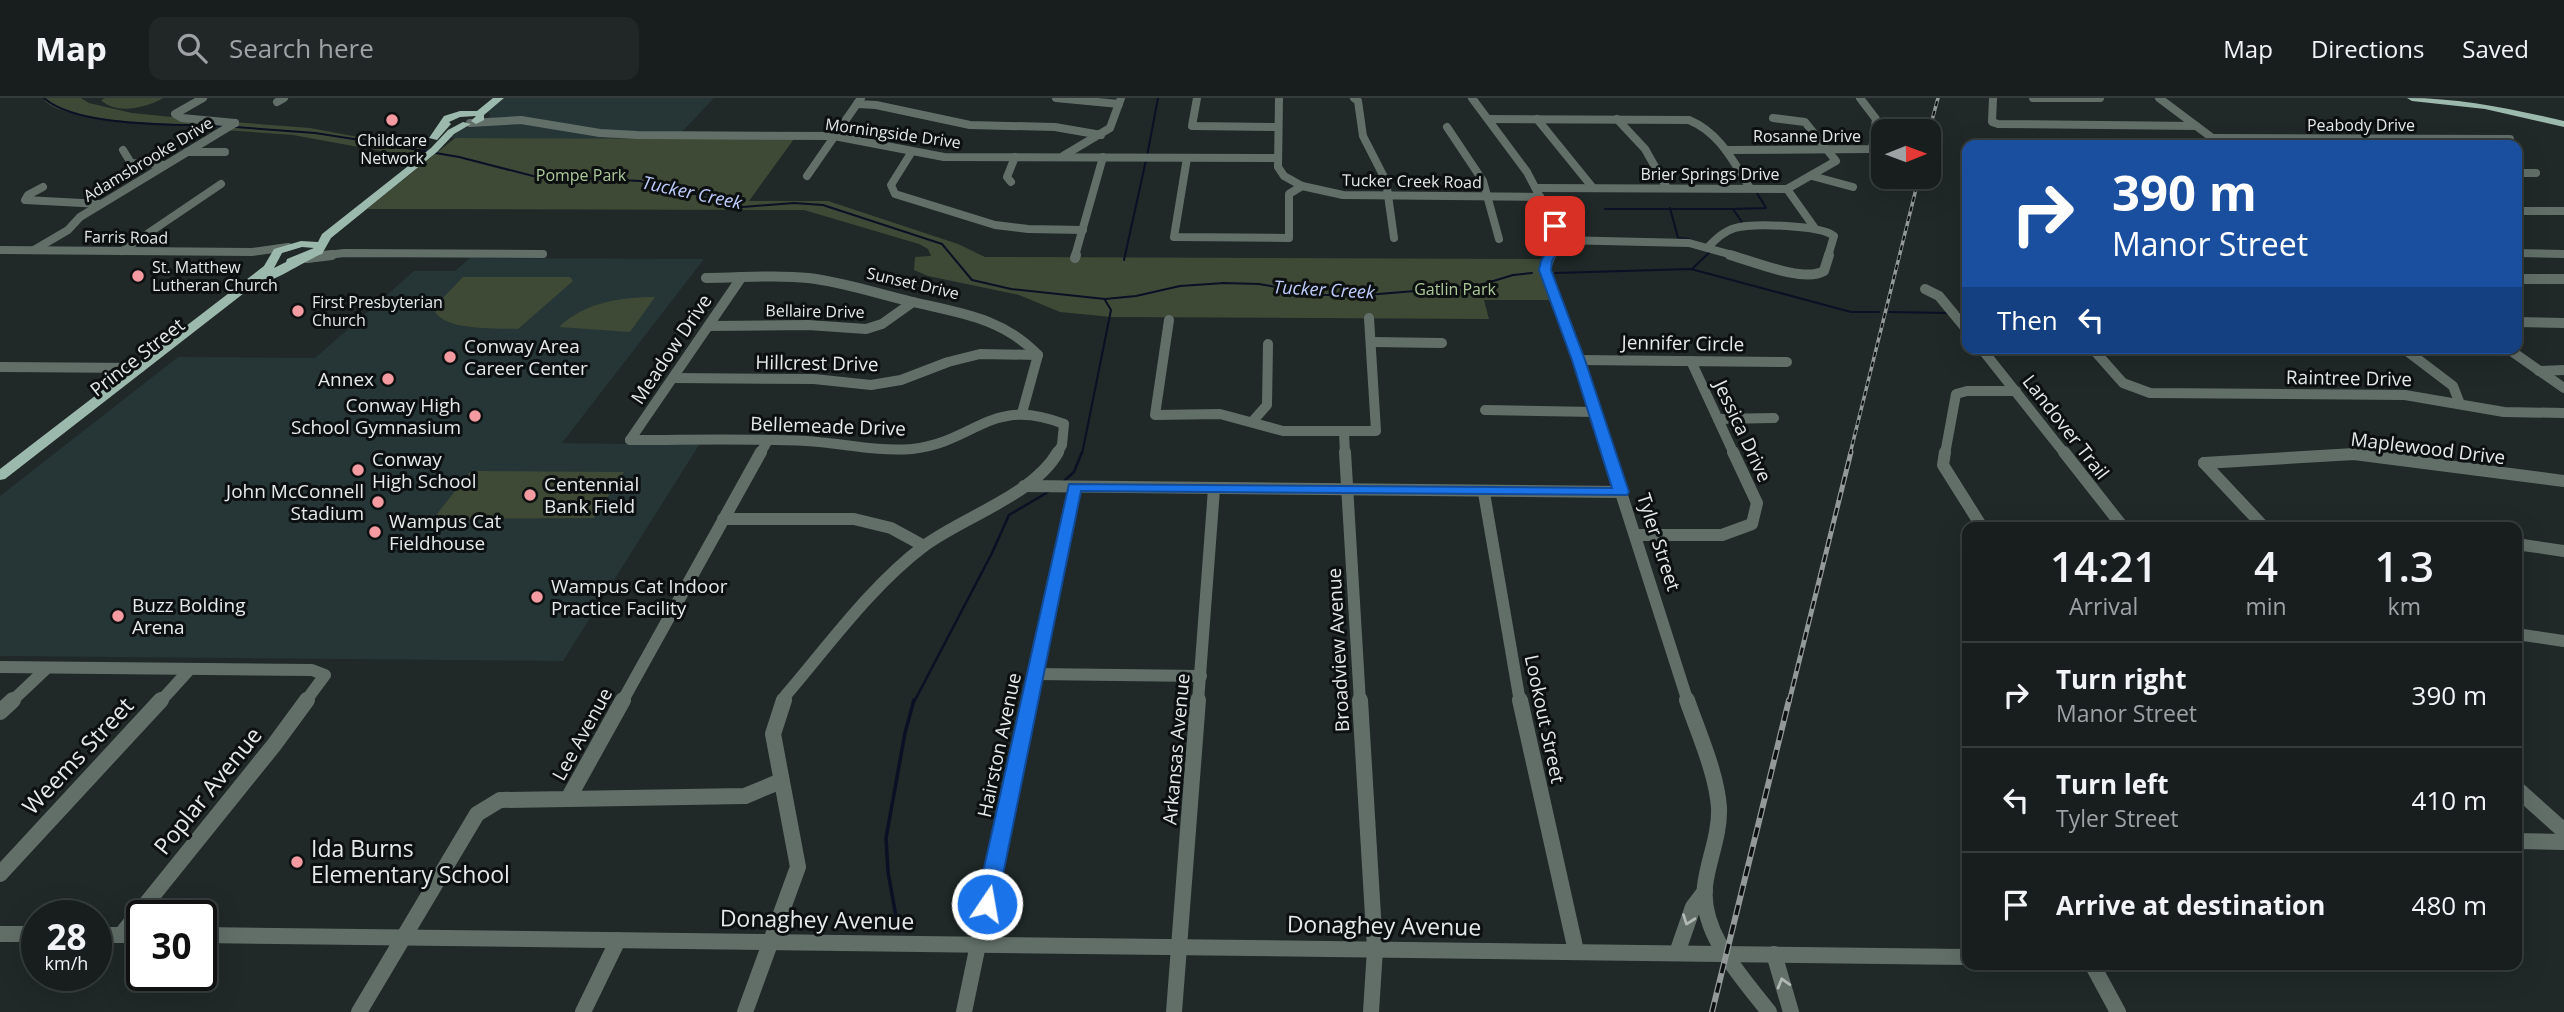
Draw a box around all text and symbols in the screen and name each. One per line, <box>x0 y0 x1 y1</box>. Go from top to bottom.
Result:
search box <box>149 17 639 80</box>
text: Map <box>35 26 107 71</box>
icon: search <box>173 29 211 67</box>
text: Search here <box>229 30 374 66</box>
text: Map <box>2223 32 2273 65</box>
text: Directions <box>2311 32 2424 65</box>
text: Saved <box>2462 32 2529 65</box>
street label: Adamsbrooke Drive <box>79 112 217 206</box>
marker: Childcare Network <box>384 112 400 128</box>
street label: Morningside Drive <box>824 113 962 153</box>
street label: Peabody Drive <box>2307 114 2415 136</box>
north arrow <box>1871 119 1941 189</box>
map controls <box>1871 119 1941 189</box>
street label: Rosanne Drive <box>1753 125 1861 147</box>
place label: Childcare Network <box>357 129 427 169</box>
text: 390 m <box>2112 159 2257 225</box>
street label: Brier Springs Drive <box>1640 163 1780 185</box>
park label: Pompe Park <box>536 164 627 186</box>
icon: right <box>1997 168 2088 259</box>
street label: Tucker Creek Road <box>1342 169 1482 193</box>
water label: Tucker Creek <box>640 170 746 215</box>
pin <box>1525 196 1585 256</box>
icon: arrive <box>1536 207 1574 245</box>
text: Manor Street <box>2112 222 2308 265</box>
street label: Farris Road <box>84 225 168 249</box>
place label: St. Matthew Lutheran Church <box>152 256 278 296</box>
street label: Sunset Drive <box>865 262 961 304</box>
marker: St. Matthew Lutheran Church <box>130 268 146 284</box>
water label: Tucker Creek <box>1273 274 1377 304</box>
park label: Gatlin Park <box>1414 278 1496 300</box>
street label: Meadow Drive <box>625 289 717 409</box>
place label: First Presbyterian Church <box>312 291 443 331</box>
street label: Bellaire Drive <box>765 299 865 323</box>
icon: left <box>2072 301 2110 339</box>
text: Then <box>1997 302 2058 338</box>
marker: First Presbyterian Church <box>290 303 306 319</box>
street label: Prince Street <box>84 312 190 402</box>
street label: Jennifer Circle <box>1619 329 1745 357</box>
place label: Conway Area Career Center <box>464 333 588 381</box>
marker: Conway Area Career Center <box>442 349 458 365</box>
street label: Hillcrest Drive <box>755 349 879 377</box>
street label: Raintree Drive <box>2286 364 2412 392</box>
place label: Annex <box>318 366 374 392</box>
street label: Landover Trail <box>2017 369 2115 485</box>
marker: Annex <box>380 371 396 387</box>
street label: Jessica Drive <box>1707 374 1778 486</box>
place label: Conway High School Gymnasium <box>291 392 461 440</box>
marker: Conway High School Gymnasium <box>467 408 483 424</box>
street label: Bellemeade Drive <box>750 410 906 442</box>
street label: Maplewood Drive <box>2349 426 2507 470</box>
place label: Conway High School <box>372 446 477 494</box>
marker: Conway High School <box>350 462 366 478</box>
place label: Centennial Bank Field <box>544 471 639 519</box>
place label: John McConnell Stadium <box>224 478 364 526</box>
marker: Centennial Bank Field <box>522 487 538 503</box>
street label: Tyler Street <box>1631 490 1687 594</box>
marker: John McConnell Stadium <box>370 494 386 510</box>
place label: Wampus Cat Fieldhouse <box>389 508 501 556</box>
marker: Wampus Cat Fieldhouse <box>367 524 383 540</box>
text: 14:21 <box>2050 537 2157 594</box>
text: 4 <box>2254 537 2278 594</box>
text: 1.3 <box>2375 537 2434 594</box>
street label: Broadview Avenue <box>1321 567 1355 733</box>
place label: Wampus Cat Indoor Practice Facility <box>551 573 728 621</box>
marker: Wampus Cat Indoor Practice Facility <box>529 589 545 605</box>
text: Arrival <box>2069 590 2138 622</box>
text: min <box>2245 590 2287 622</box>
text: km <box>2388 590 2421 622</box>
place label: Buzz Bolding Arena <box>132 592 246 640</box>
marker: Buzz Bolding Arena <box>110 608 126 624</box>
street label: Lookout Street <box>1519 652 1571 786</box>
text: Turn right <box>2056 661 2187 697</box>
street label: Hairston Avenue <box>971 670 1027 820</box>
street label: Arkansas Avenue <box>1156 672 1196 826</box>
icon: right <box>1997 676 2035 714</box>
text: 390 m <box>2412 677 2487 713</box>
street label: Lee Avenue <box>546 683 618 785</box>
street label: Weems Street <box>15 690 140 821</box>
text: Manor Street <box>2056 697 2197 729</box>
street label: Poplar Avenue <box>146 720 269 861</box>
text: Turn left <box>2056 766 2168 802</box>
icon: left <box>1997 781 2035 819</box>
text: 410 m <box>2412 782 2487 818</box>
text: Tyler Street <box>2056 802 2179 834</box>
place label: Ida Burns Elementary School <box>311 832 510 890</box>
marker: Ida Burns Elementary School <box>289 854 305 870</box>
position arrow <box>950 867 1024 941</box>
icon: arrive <box>1997 886 2035 924</box>
text: Arrive at destination <box>2056 887 2325 923</box>
text: 480 m <box>2412 887 2487 923</box>
speed limit sign: 30 <box>126 900 217 991</box>
street label: Donaghey Avenue <box>720 901 915 937</box>
street label: Donaghey Avenue <box>1287 907 1482 943</box>
text: 28 <box>46 913 87 960</box>
one-way arrow <box>1682 914 1696 926</box>
text: km/h <box>45 951 88 975</box>
one-way arrow <box>1776 977 1791 989</box>

